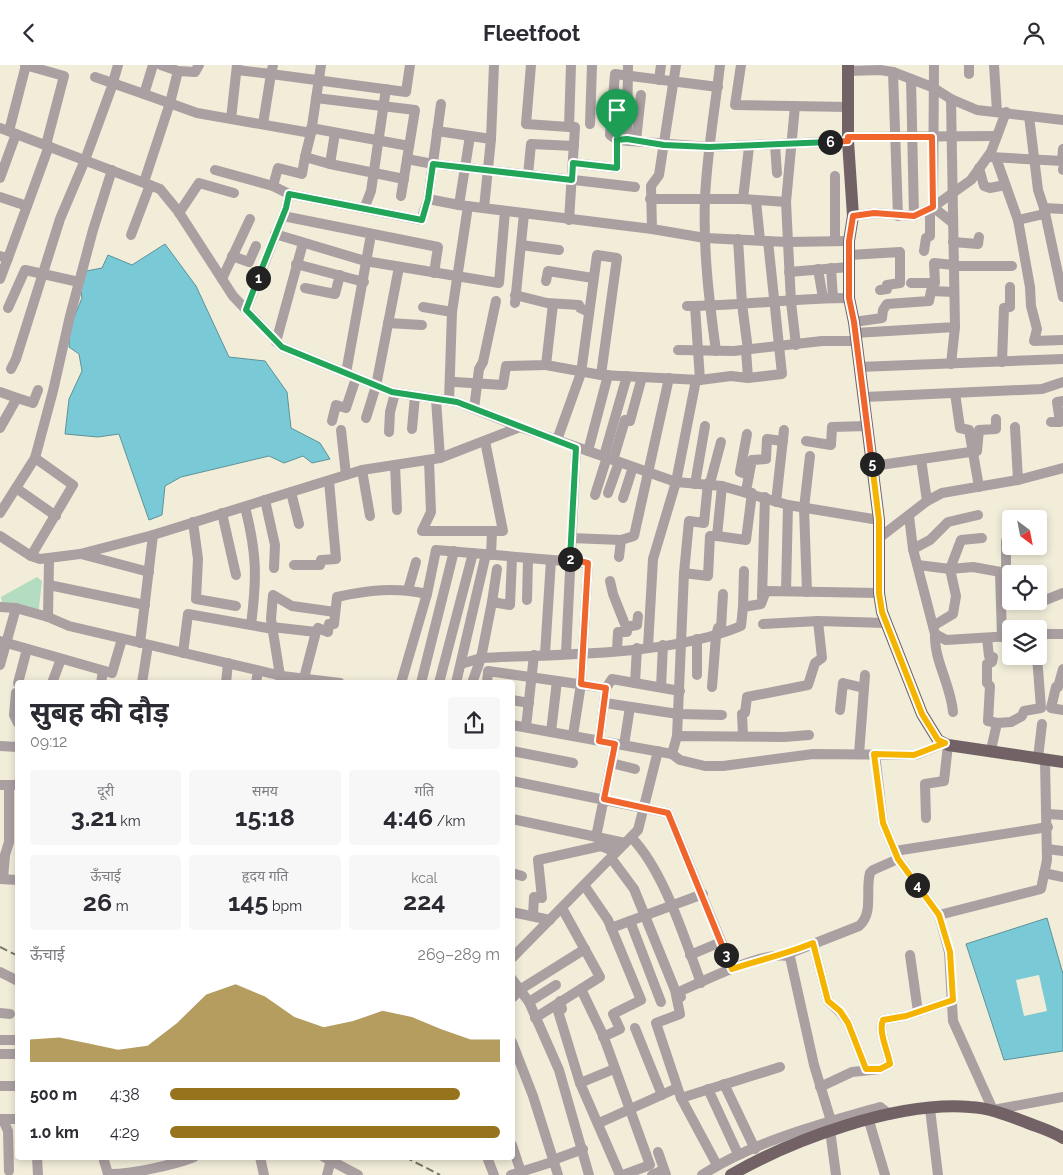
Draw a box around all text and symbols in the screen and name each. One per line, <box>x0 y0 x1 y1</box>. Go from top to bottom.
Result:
icon: back <box>15 19 43 47</box>
icon: person <box>1020 19 1048 47</box>
text: Fleetfoot <box>483 20 580 46</box>
pin <box>596 89 638 140</box>
icon: arrive <box>603 96 631 124</box>
pin: 6 <box>818 129 842 155</box>
text: 6 <box>826 134 835 150</box>
pin: 1 <box>246 265 270 291</box>
text: 1 <box>255 270 262 286</box>
pin: 5 <box>860 451 884 477</box>
text: 5 <box>869 456 876 472</box>
north arrow <box>1002 510 1048 555</box>
map controls <box>1002 510 1047 665</box>
pin: 2 <box>558 547 582 571</box>
text: 2 <box>567 551 574 567</box>
button: locate <box>1002 565 1047 610</box>
button: layers <box>1002 620 1047 665</box>
text: सुबह की दौड़ <box>30 696 169 729</box>
button: share <box>448 697 500 749</box>
text: 09:12 <box>30 732 67 751</box>
text: दूरी <box>97 783 114 799</box>
text: समय <box>252 783 278 799</box>
text: गति <box>415 783 434 799</box>
text: 3.21 <box>71 802 117 832</box>
text: 15:18 <box>235 802 295 832</box>
text: 4:46 <box>383 802 433 832</box>
text: km <box>117 813 141 829</box>
text: /km <box>433 813 465 829</box>
text: ऊँचाई <box>90 868 121 884</box>
text: हृदय गति <box>242 868 288 884</box>
text: kcal <box>411 870 437 886</box>
pin: 4 <box>904 873 930 897</box>
text: 4 <box>914 877 922 893</box>
text: 224 <box>403 886 446 916</box>
text: 26 <box>83 887 112 917</box>
text: 145 <box>228 887 268 917</box>
text: m <box>112 898 129 914</box>
text: bpm <box>268 898 302 914</box>
pin: 3 <box>714 943 738 967</box>
text: ऊँचाई <box>30 945 65 964</box>
text: 269–289 m <box>418 945 500 964</box>
text: 3 <box>723 947 730 963</box>
text: 500 m <box>30 1085 77 1104</box>
text: 4:38 <box>110 1085 140 1104</box>
text: 1.0 km <box>30 1123 79 1142</box>
text: 4:29 <box>110 1123 139 1142</box>

